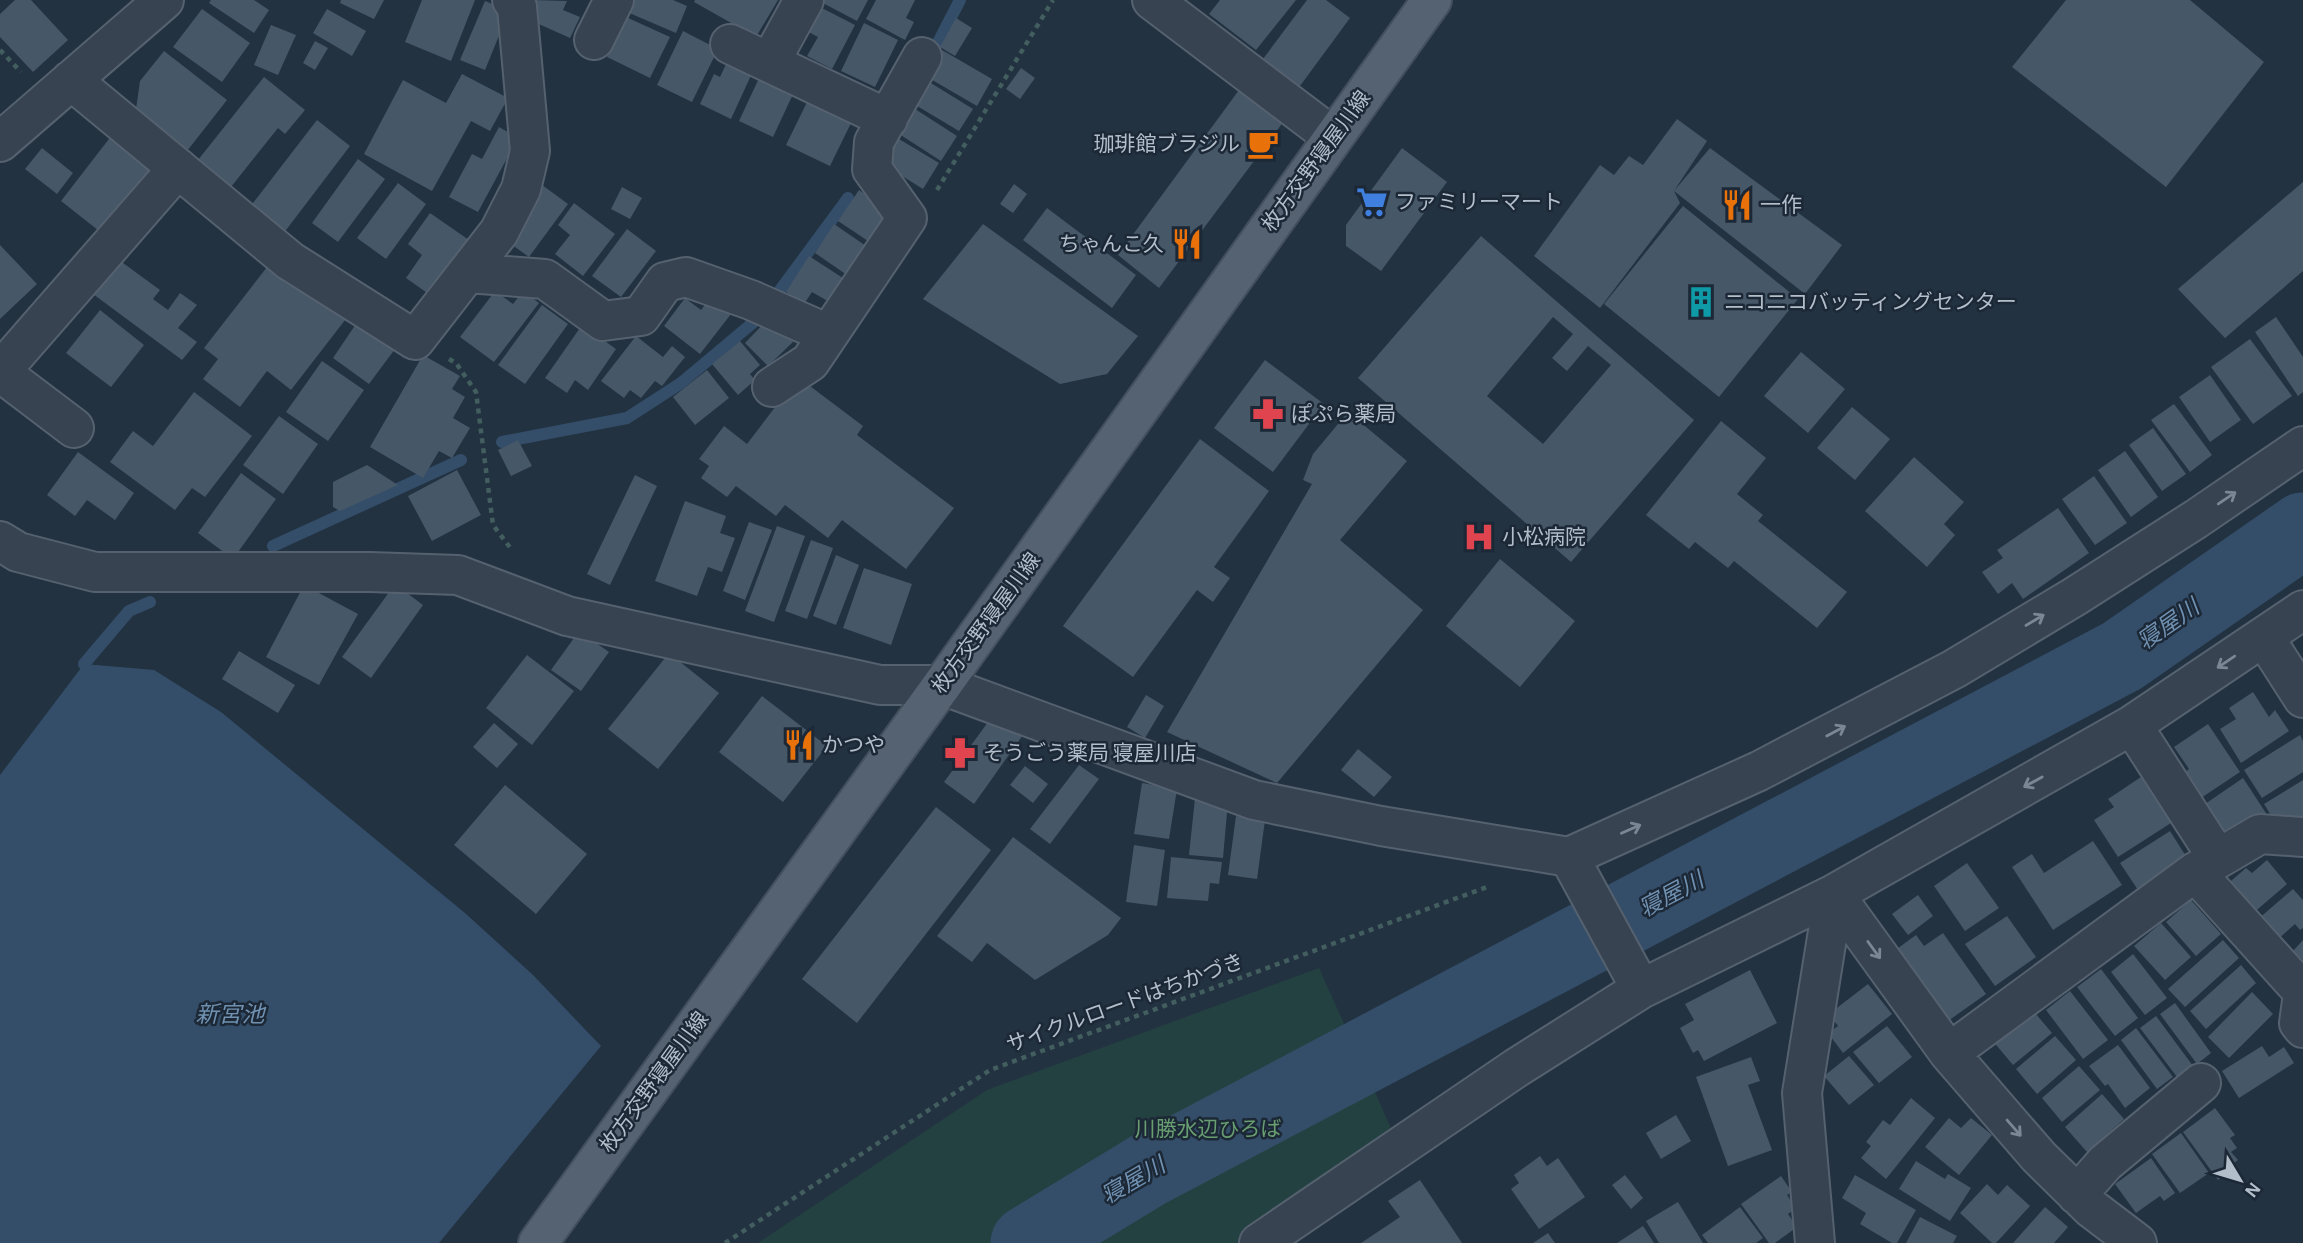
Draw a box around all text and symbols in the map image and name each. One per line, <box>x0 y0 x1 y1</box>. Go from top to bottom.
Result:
street label: 枚方交野寝屋川線 <box>1258 87 1374 235</box>
cafe icon: 珈琲館ブラジル <box>1246 127 1280 161</box>
place label: 珈琲館ブラジル <box>1093 132 1240 155</box>
supermarket icon: ファミリーマート <box>1355 185 1389 219</box>
restaurant icon: 一作 <box>1720 188 1754 222</box>
place label: ファミリーマート <box>1395 192 1563 213</box>
place label: 一作 <box>1760 194 1802 216</box>
restaurant icon: ちゃんこ久 <box>1170 227 1204 261</box>
place label: ちゃんこ久 <box>1059 233 1164 255</box>
building icon: ニコニコバッティングセンター <box>1684 285 1718 319</box>
place label: ニコニコバッティングセンター <box>1724 291 2017 313</box>
pharmacy icon: ぽぷら薬局 <box>1251 397 1285 431</box>
place label: ぽぷら薬局 <box>1291 402 1396 425</box>
one-way arrow <box>2217 491 2236 505</box>
hospital icon: 小松病院 <box>1462 520 1496 554</box>
place label: 小松病院 <box>1502 526 1586 548</box>
street label: 枚方交野寝屋川線 <box>928 549 1044 697</box>
water label: 寝屋川 <box>2133 593 2206 654</box>
one-way arrow <box>2025 613 2045 627</box>
one-way arrow <box>2217 655 2236 669</box>
one-way arrow <box>1825 723 1846 737</box>
restaurant icon: かつや <box>782 728 816 762</box>
place label: かつや <box>822 735 885 756</box>
pharmacy icon: そうごう薬局 寝屋川店 <box>943 736 977 770</box>
place label: そうごう薬局 寝屋川店 <box>983 742 1196 764</box>
one-way arrow <box>2023 775 2043 789</box>
one-way arrow <box>1620 821 1641 835</box>
water label: 寝屋川 <box>1635 866 1710 922</box>
one-way arrow <box>1867 940 1881 959</box>
street label: サイクルロードはちかづき <box>1003 950 1247 1056</box>
water label: 新宮池 <box>196 1002 267 1027</box>
street label: 枚方交野寝屋川線 <box>596 1008 712 1156</box>
park label: 川勝水辺ひろば <box>1135 1118 1282 1140</box>
one-way arrow <box>2006 1119 2022 1137</box>
north arrow <box>2205 1145 2275 1215</box>
water label: 寝屋川 <box>1097 1151 1172 1209</box>
text: N <box>2241 1178 2264 1201</box>

